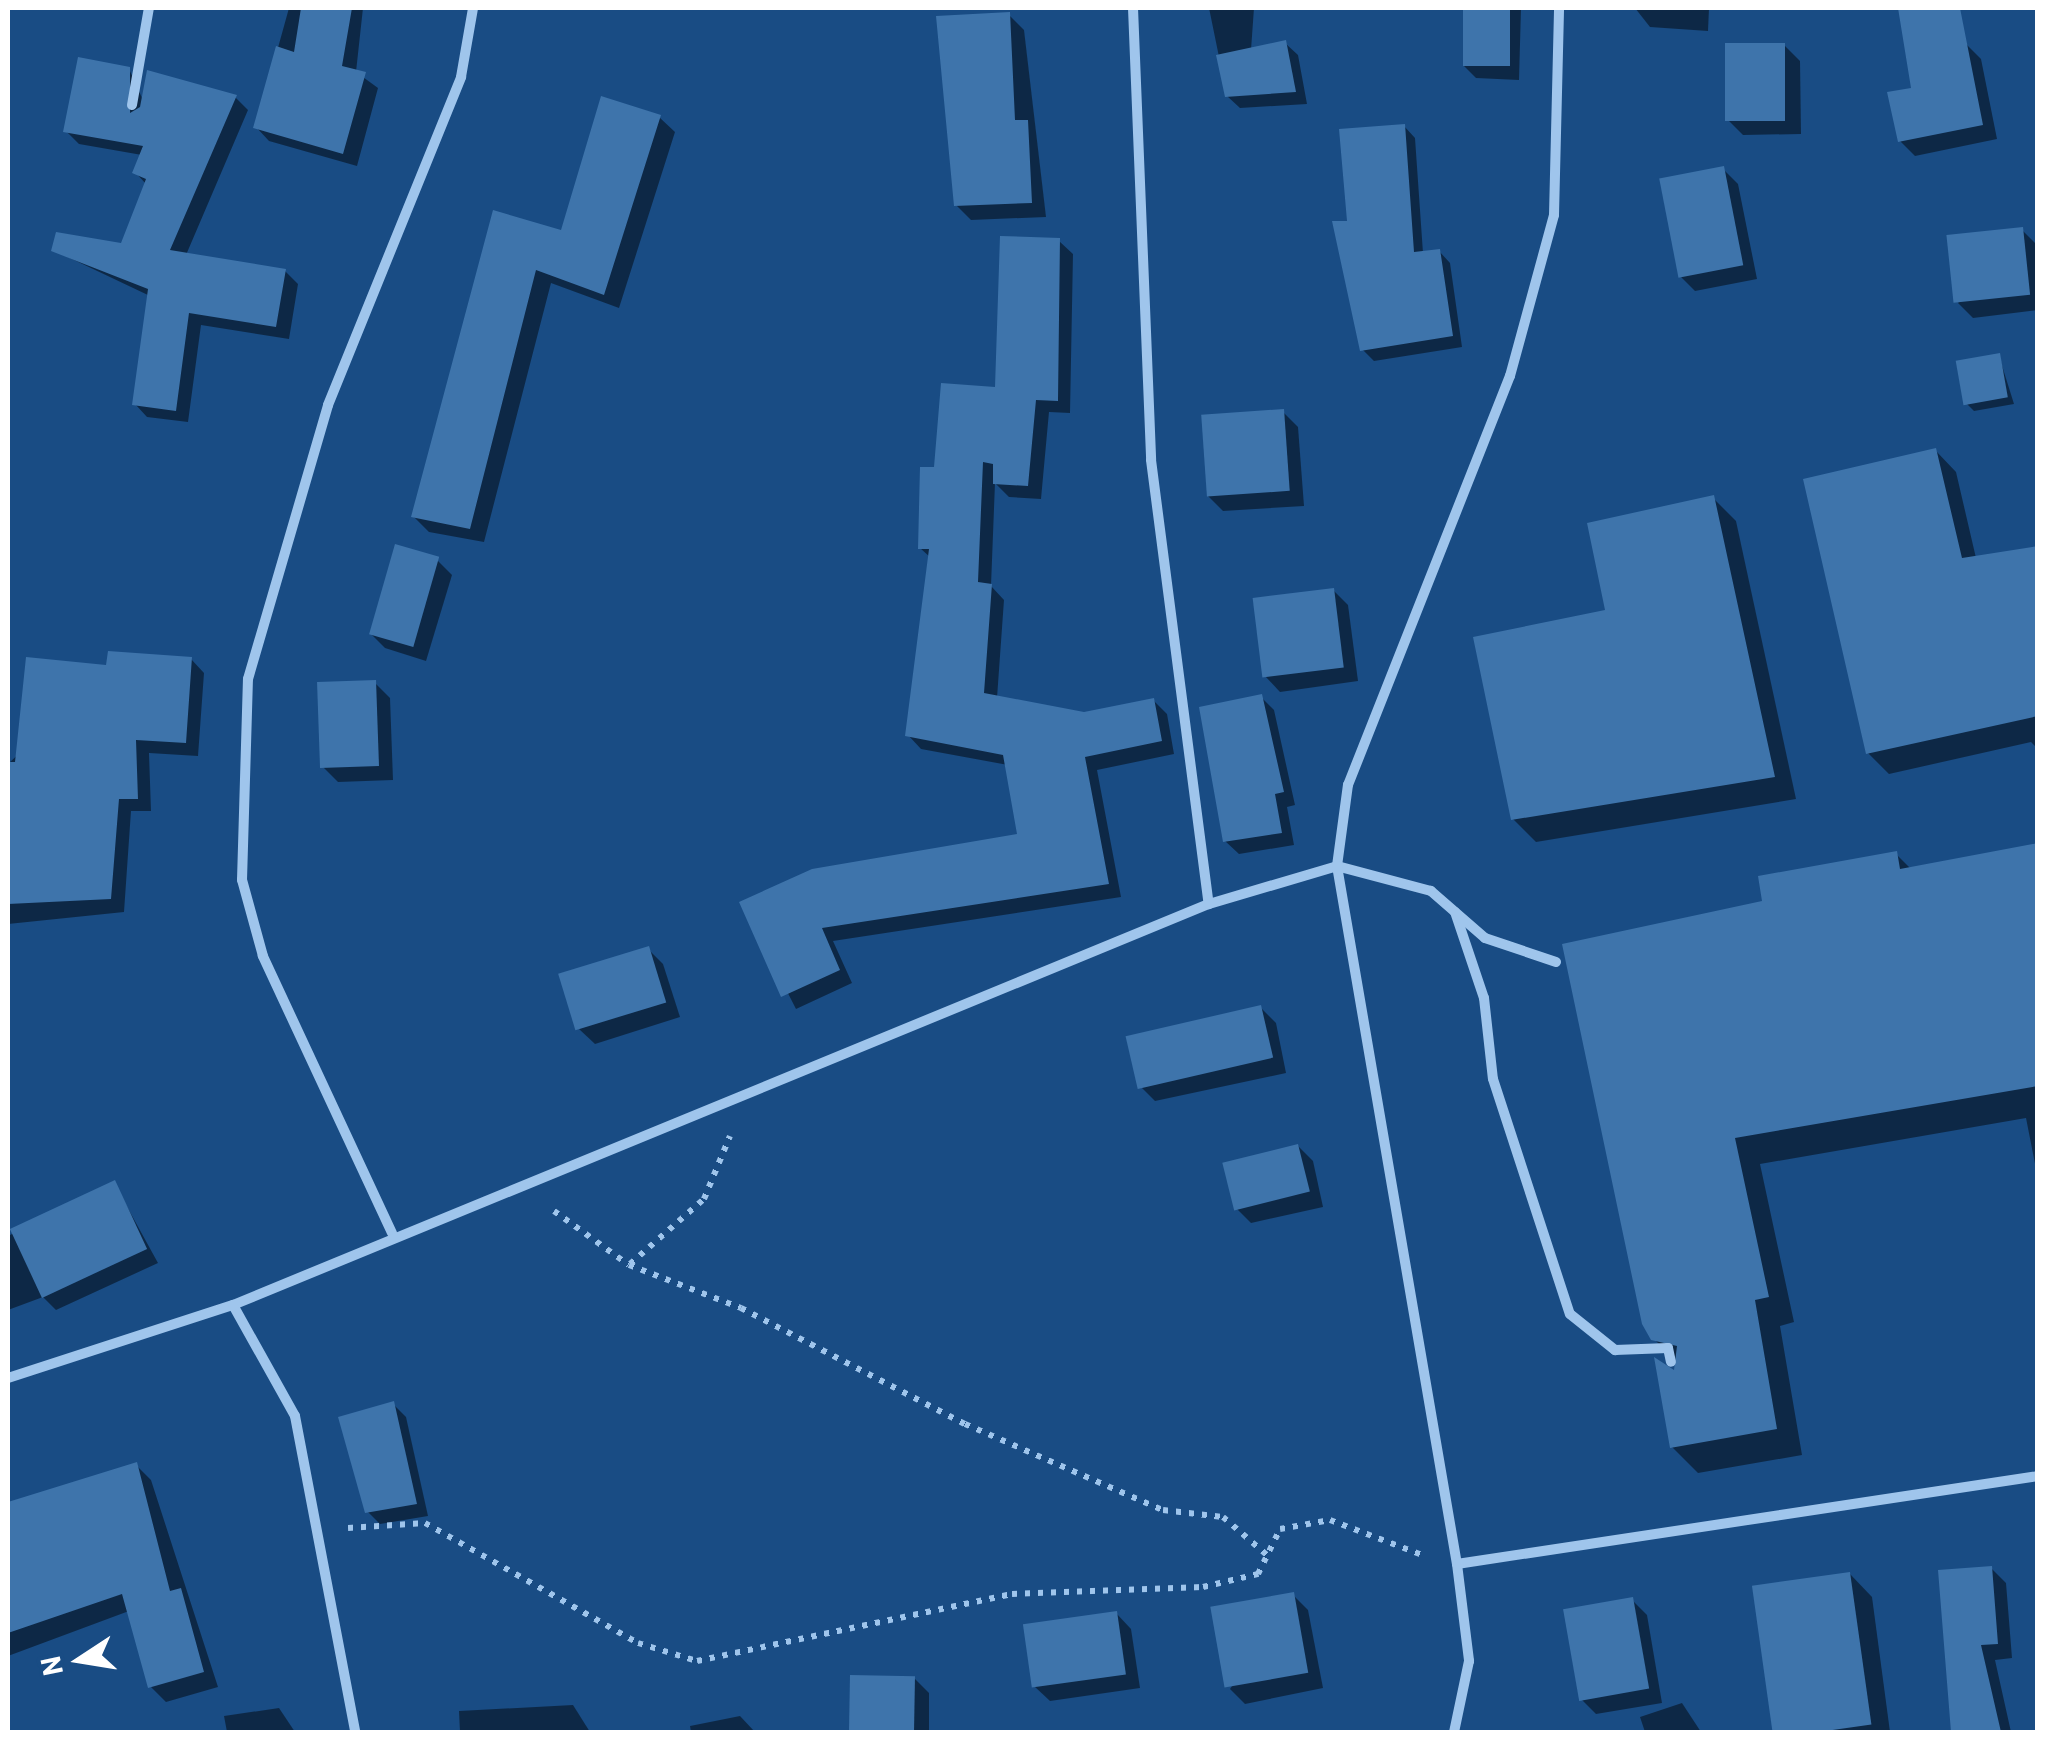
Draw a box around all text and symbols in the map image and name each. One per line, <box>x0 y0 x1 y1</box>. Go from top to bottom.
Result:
north arrow <box>30 1610 130 1710</box>
text: N <box>32 1654 69 1679</box>

